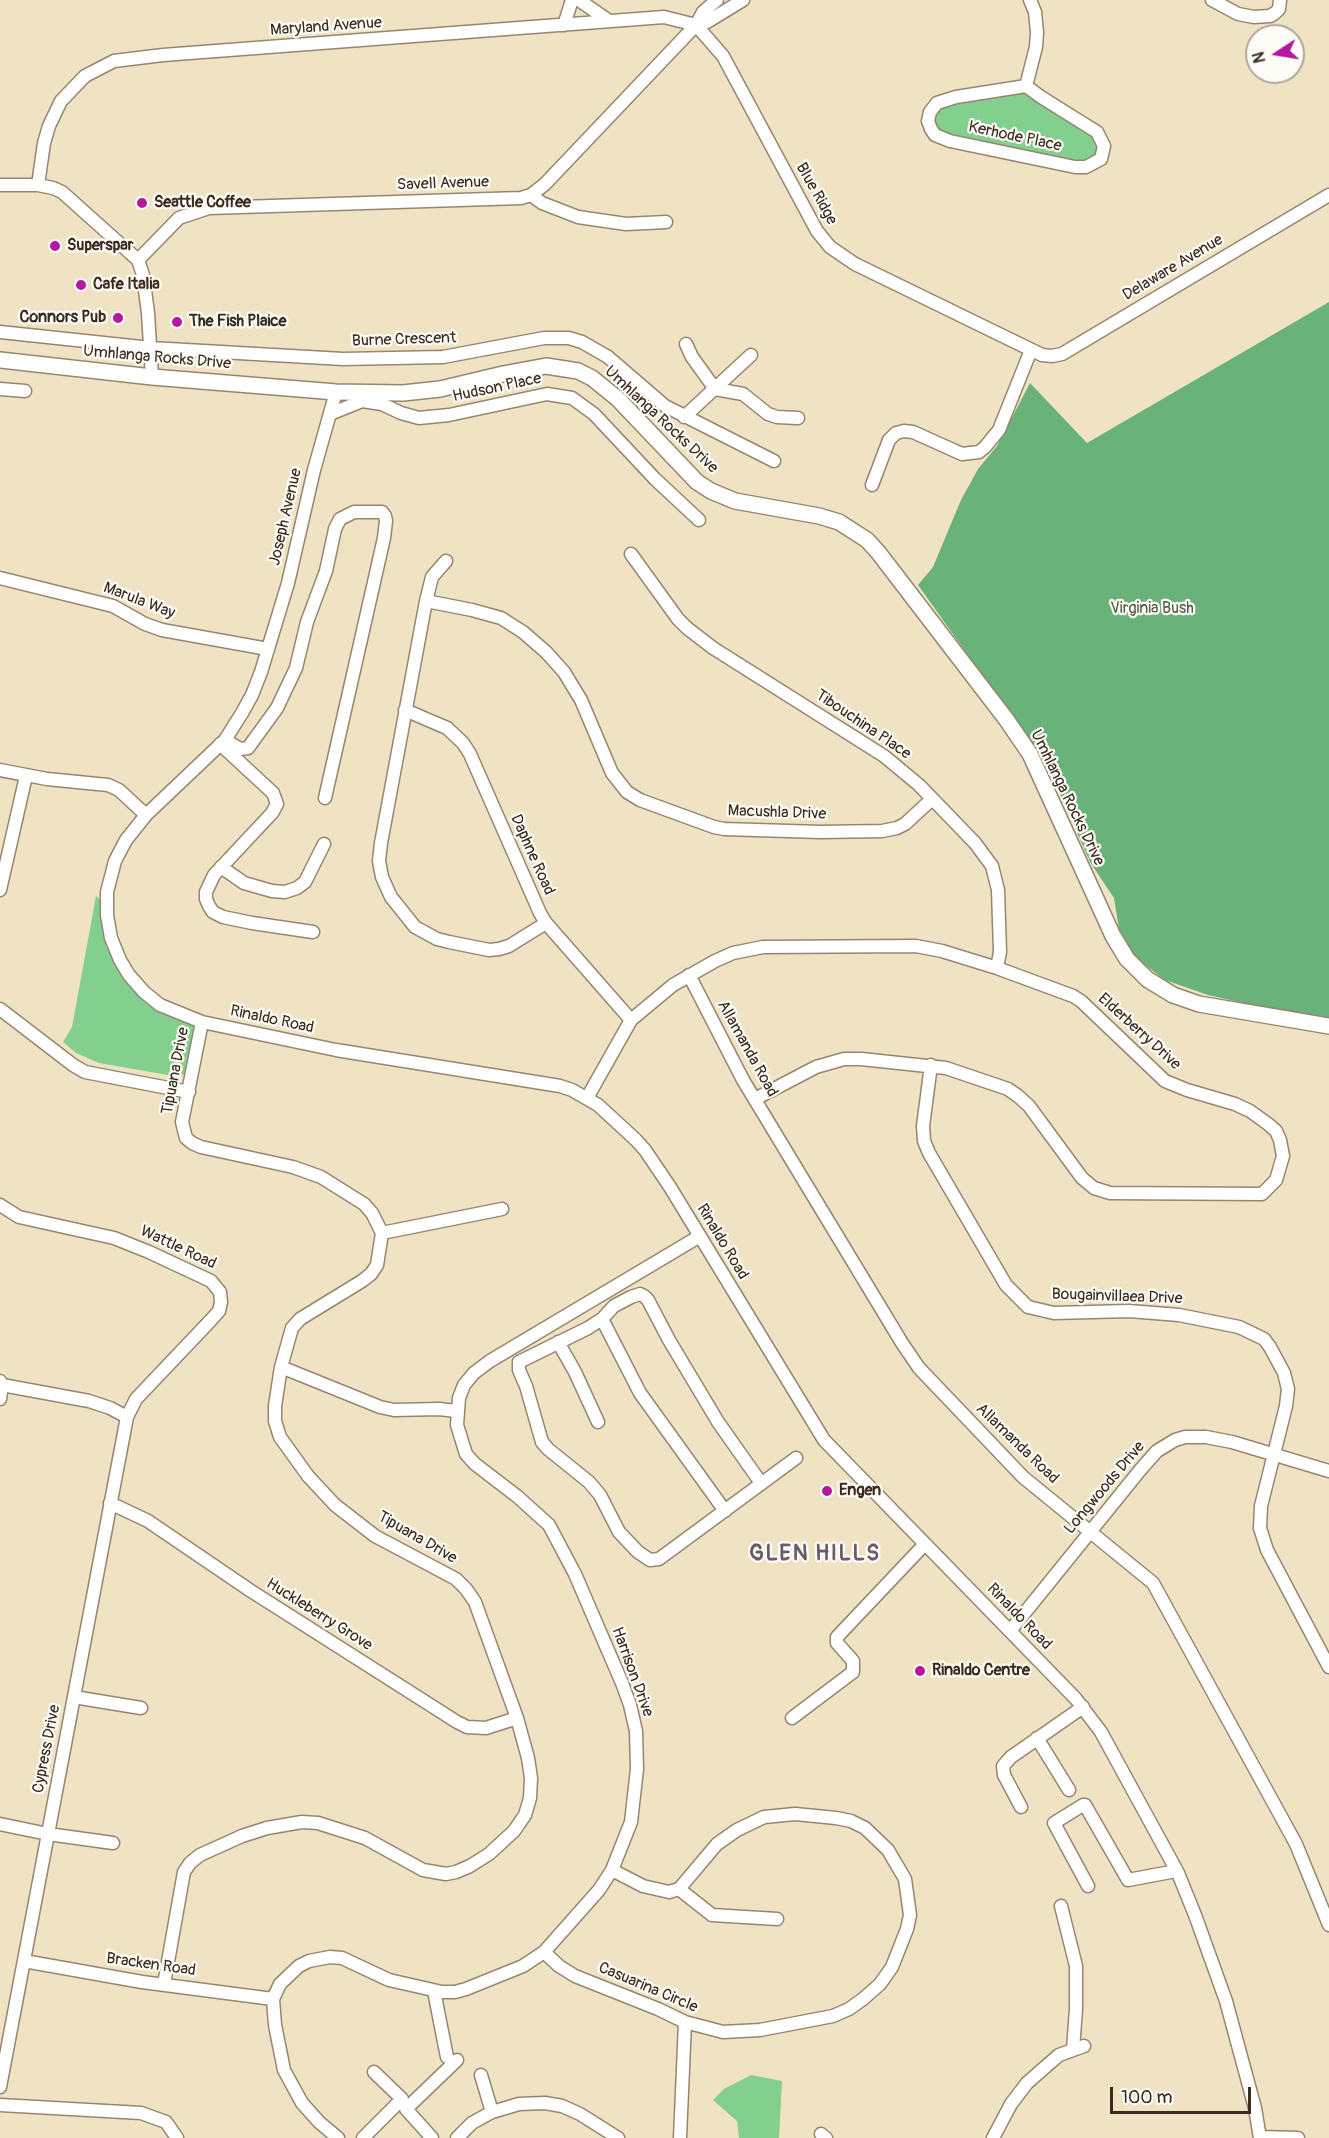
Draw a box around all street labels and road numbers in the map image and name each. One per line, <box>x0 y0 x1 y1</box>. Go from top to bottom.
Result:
street label: Maryland Avenue <box>270 14 382 40</box>
street label: Kerhode Place <box>967 118 1063 156</box>
street label: Blue Ridge <box>791 160 841 228</box>
street label: Savell Avenue <box>397 173 489 195</box>
street label: Delaware Avenue <box>1119 231 1227 305</box>
street label: Burne Crescent <box>351 329 457 351</box>
street label: Umhlanga Rocks Drive <box>82 342 232 374</box>
street label: Umhlanga Rocks Drive <box>600 362 722 478</box>
street label: Hudson Place <box>451 369 543 407</box>
street label: Joseph Avenue <box>266 467 306 567</box>
street label: Marula Way <box>100 579 178 623</box>
street label: Tibouchina Place <box>812 686 914 764</box>
street label: Umhlanga Rocks Drive <box>1026 727 1108 869</box>
street label: Macushla Drive <box>727 802 827 824</box>
street label: Daphne Road <box>506 812 558 898</box>
street label: Elderberry Drive <box>1093 990 1185 1074</box>
street label: Allamanda Road <box>713 997 781 1101</box>
street label: Rinaldo Road <box>228 1002 316 1038</box>
street label: Tipuana Drive <box>158 1026 194 1116</box>
street label: Rinaldo Road <box>692 1201 752 1283</box>
street label: Wattle Road <box>137 1222 219 1274</box>
street label: Bougainvillaea Drive <box>1051 1285 1183 1309</box>
street label: Allamanda Road <box>972 1400 1062 1488</box>
street label: Longwoods Drive <box>1061 1438 1149 1538</box>
street label: Tipuana Drive <box>374 1508 460 1568</box>
street label: Huckleberry Grove <box>262 1575 376 1655</box>
street label: Rinaldo Road <box>983 1580 1055 1654</box>
street label: Harrison Drive <box>607 1624 657 1720</box>
street label: Cypress Drive <box>29 1703 65 1795</box>
street label: Bracken Road <box>105 1949 197 1981</box>
street label: Casuarina Circle <box>595 1958 701 2018</box>

